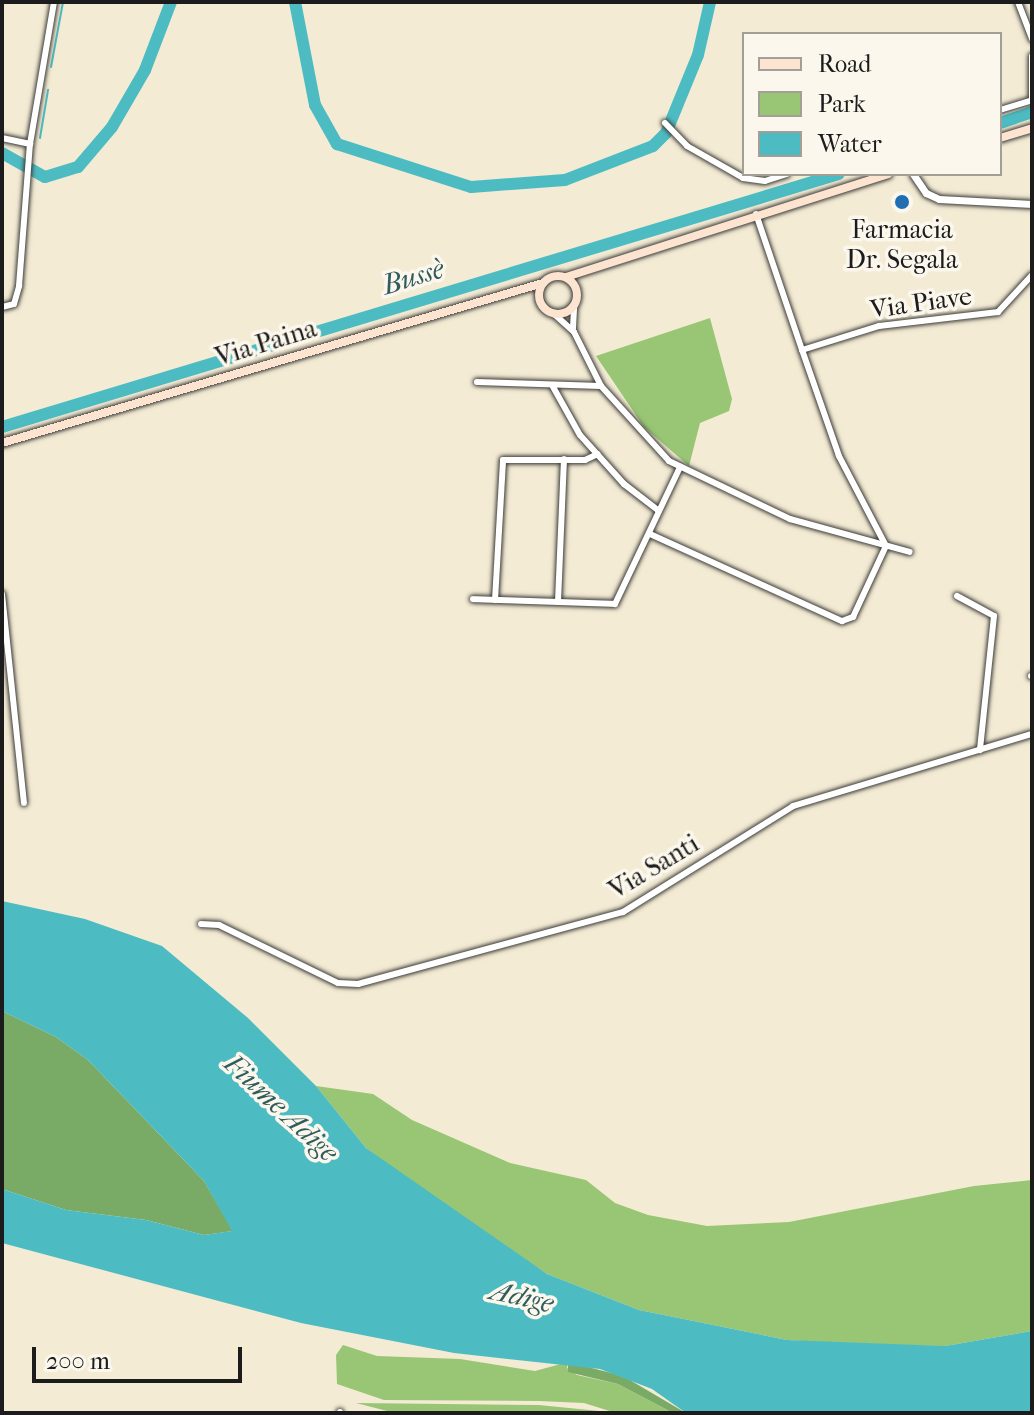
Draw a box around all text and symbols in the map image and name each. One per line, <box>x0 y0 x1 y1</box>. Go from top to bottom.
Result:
legend <box>742 32 1002 176</box>
text: Road <box>818 50 871 78</box>
text: Park <box>818 90 866 118</box>
text: Water <box>818 130 882 158</box>
marker: Farmacia Dr. Segala <box>893 193 911 211</box>
place label: Farmacia Dr. Segala <box>846 214 958 276</box>
water label: Bussè <box>378 252 448 302</box>
street label: Via Piave <box>868 280 974 326</box>
street label: Via Paina <box>212 313 320 373</box>
street label: Via Santi <box>603 828 705 906</box>
water label: Fiume Adige <box>217 1047 345 1169</box>
water label: Adige <box>487 1274 557 1320</box>
scale bar <box>36 1331 246 1381</box>
text: 200 m <box>46 1347 110 1375</box>

